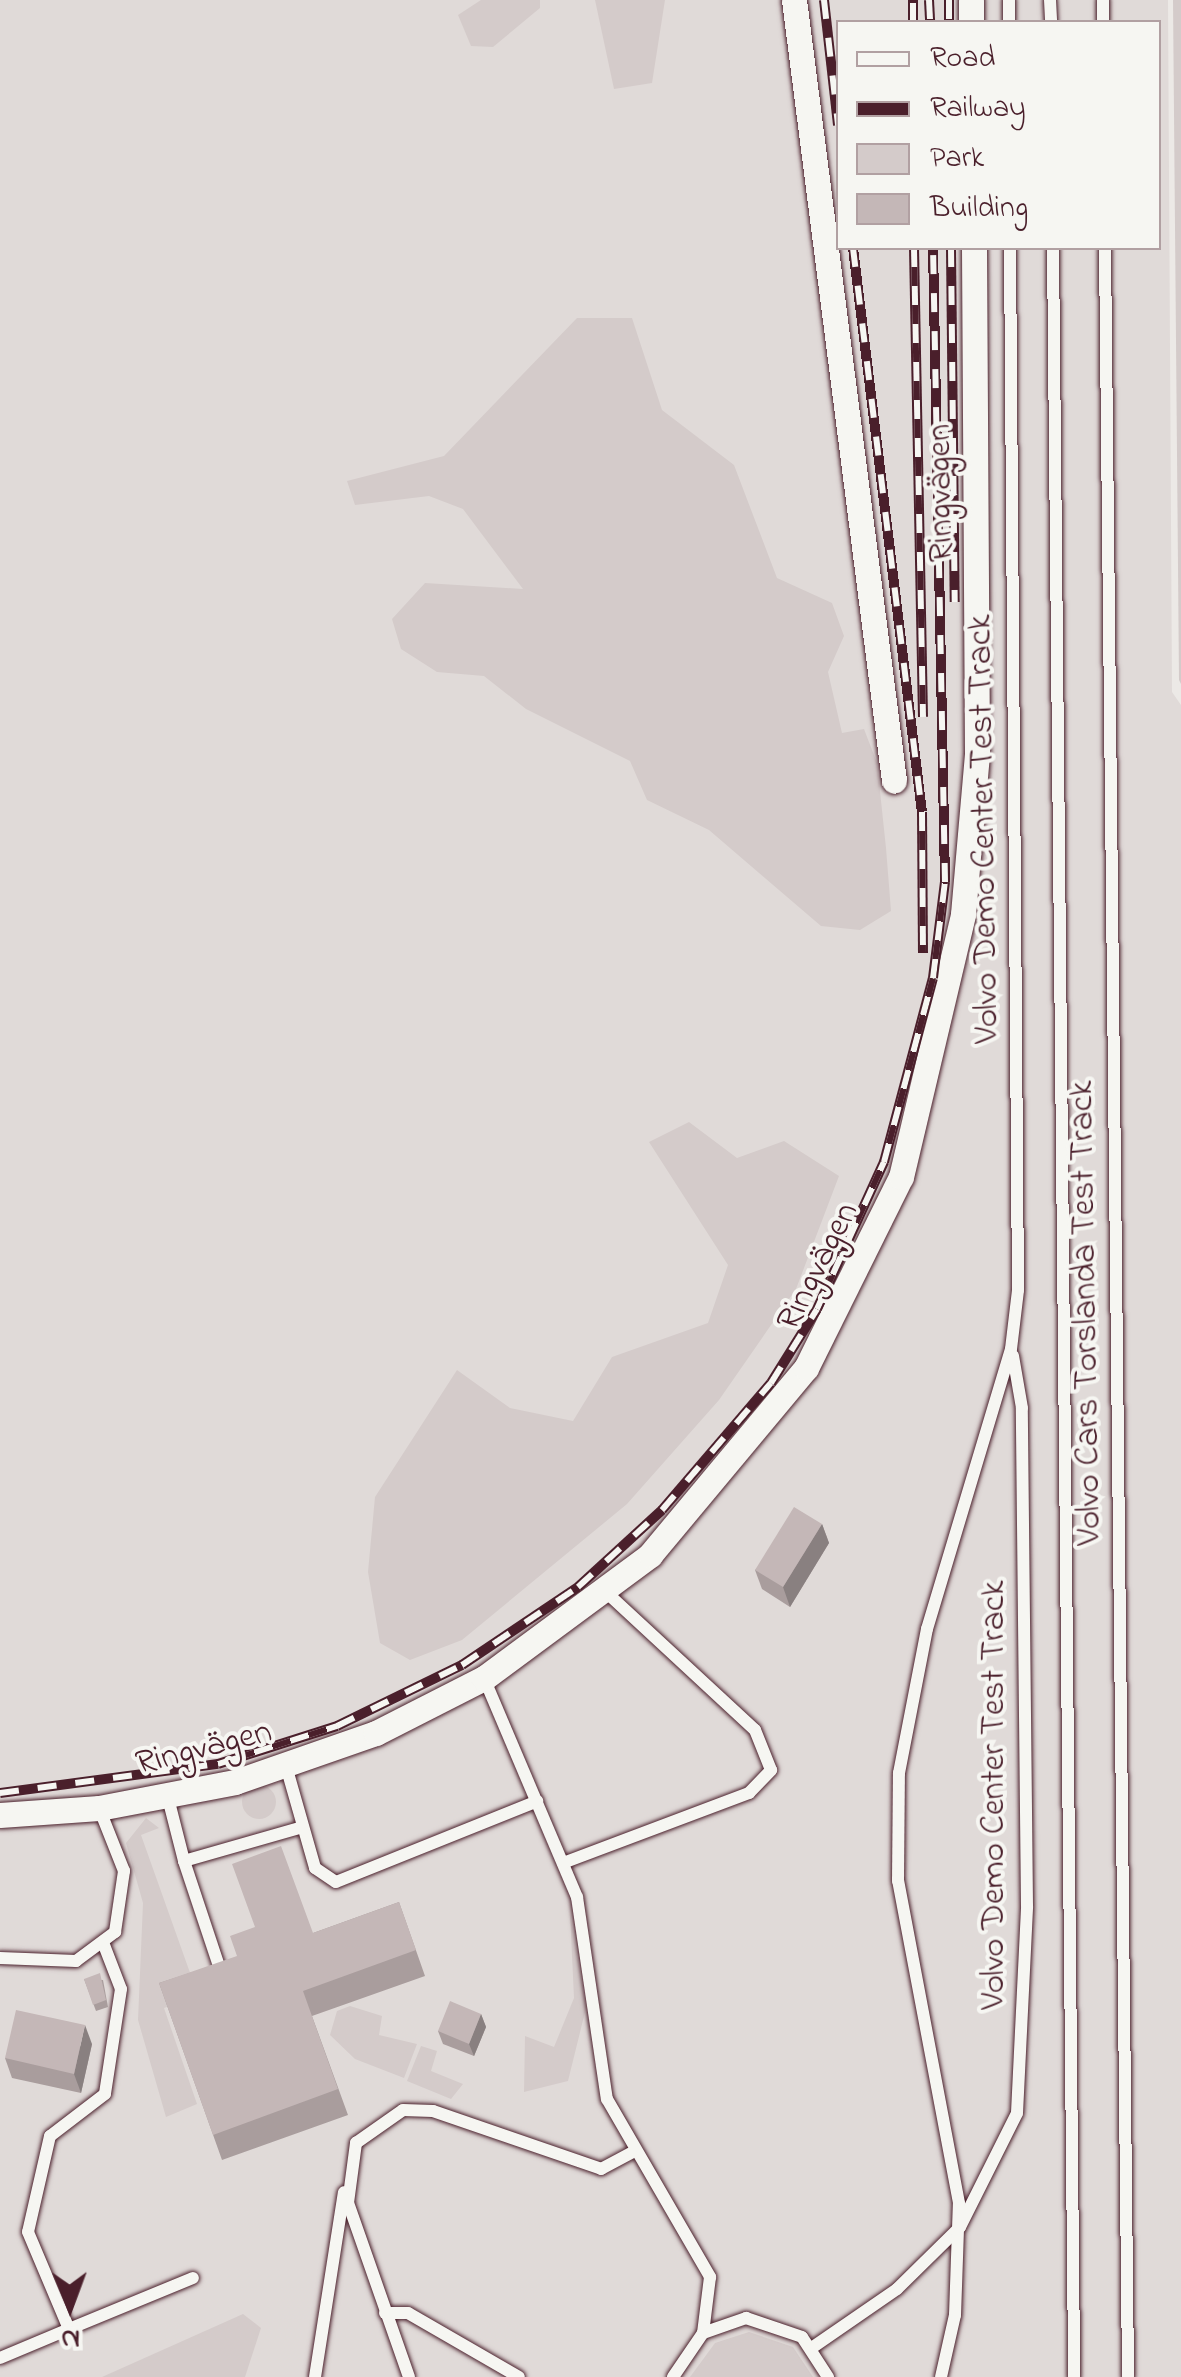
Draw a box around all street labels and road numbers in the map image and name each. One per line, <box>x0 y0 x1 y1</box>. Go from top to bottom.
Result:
street label: Ringvägen <box>920 423 964 563</box>
street label: Volvo Demo Center Test Track <box>960 614 1010 1044</box>
street label: Volvo Cars Torslanda Test Track <box>1062 1080 1112 1546</box>
street label: Ringvägen <box>769 1196 869 1338</box>
street label: Volvo Demo Center Test Track <box>974 1580 1016 2010</box>
street label: Ringvägen <box>132 1712 276 1786</box>

